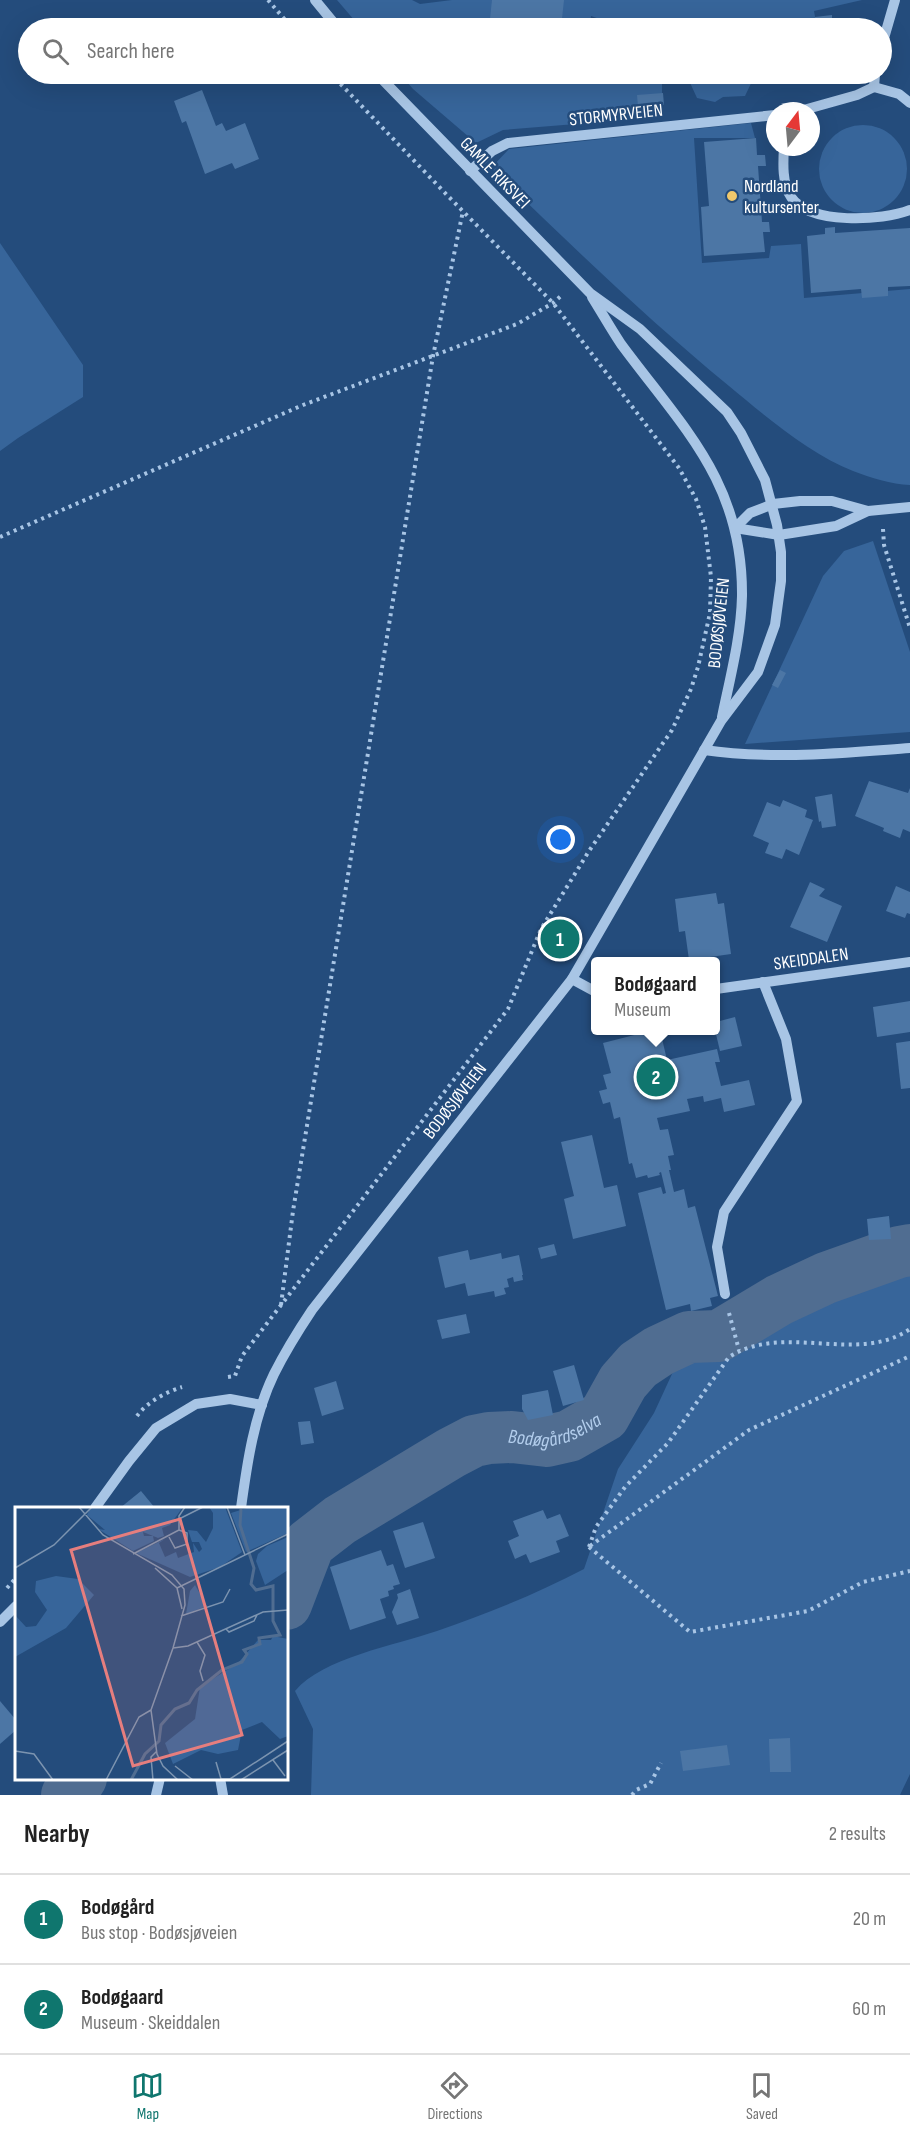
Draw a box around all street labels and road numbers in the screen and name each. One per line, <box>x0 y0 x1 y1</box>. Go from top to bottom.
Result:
street label: STORMYRVEIEN <box>568 100 664 130</box>
street label: GAMLE RIKSVEI <box>456 133 534 213</box>
street label: BODØSJØVEIEN <box>704 577 734 669</box>
street label: SKEIDDALEN <box>772 943 850 975</box>
street label: BODØSJØVEIEN <box>419 1059 491 1143</box>

